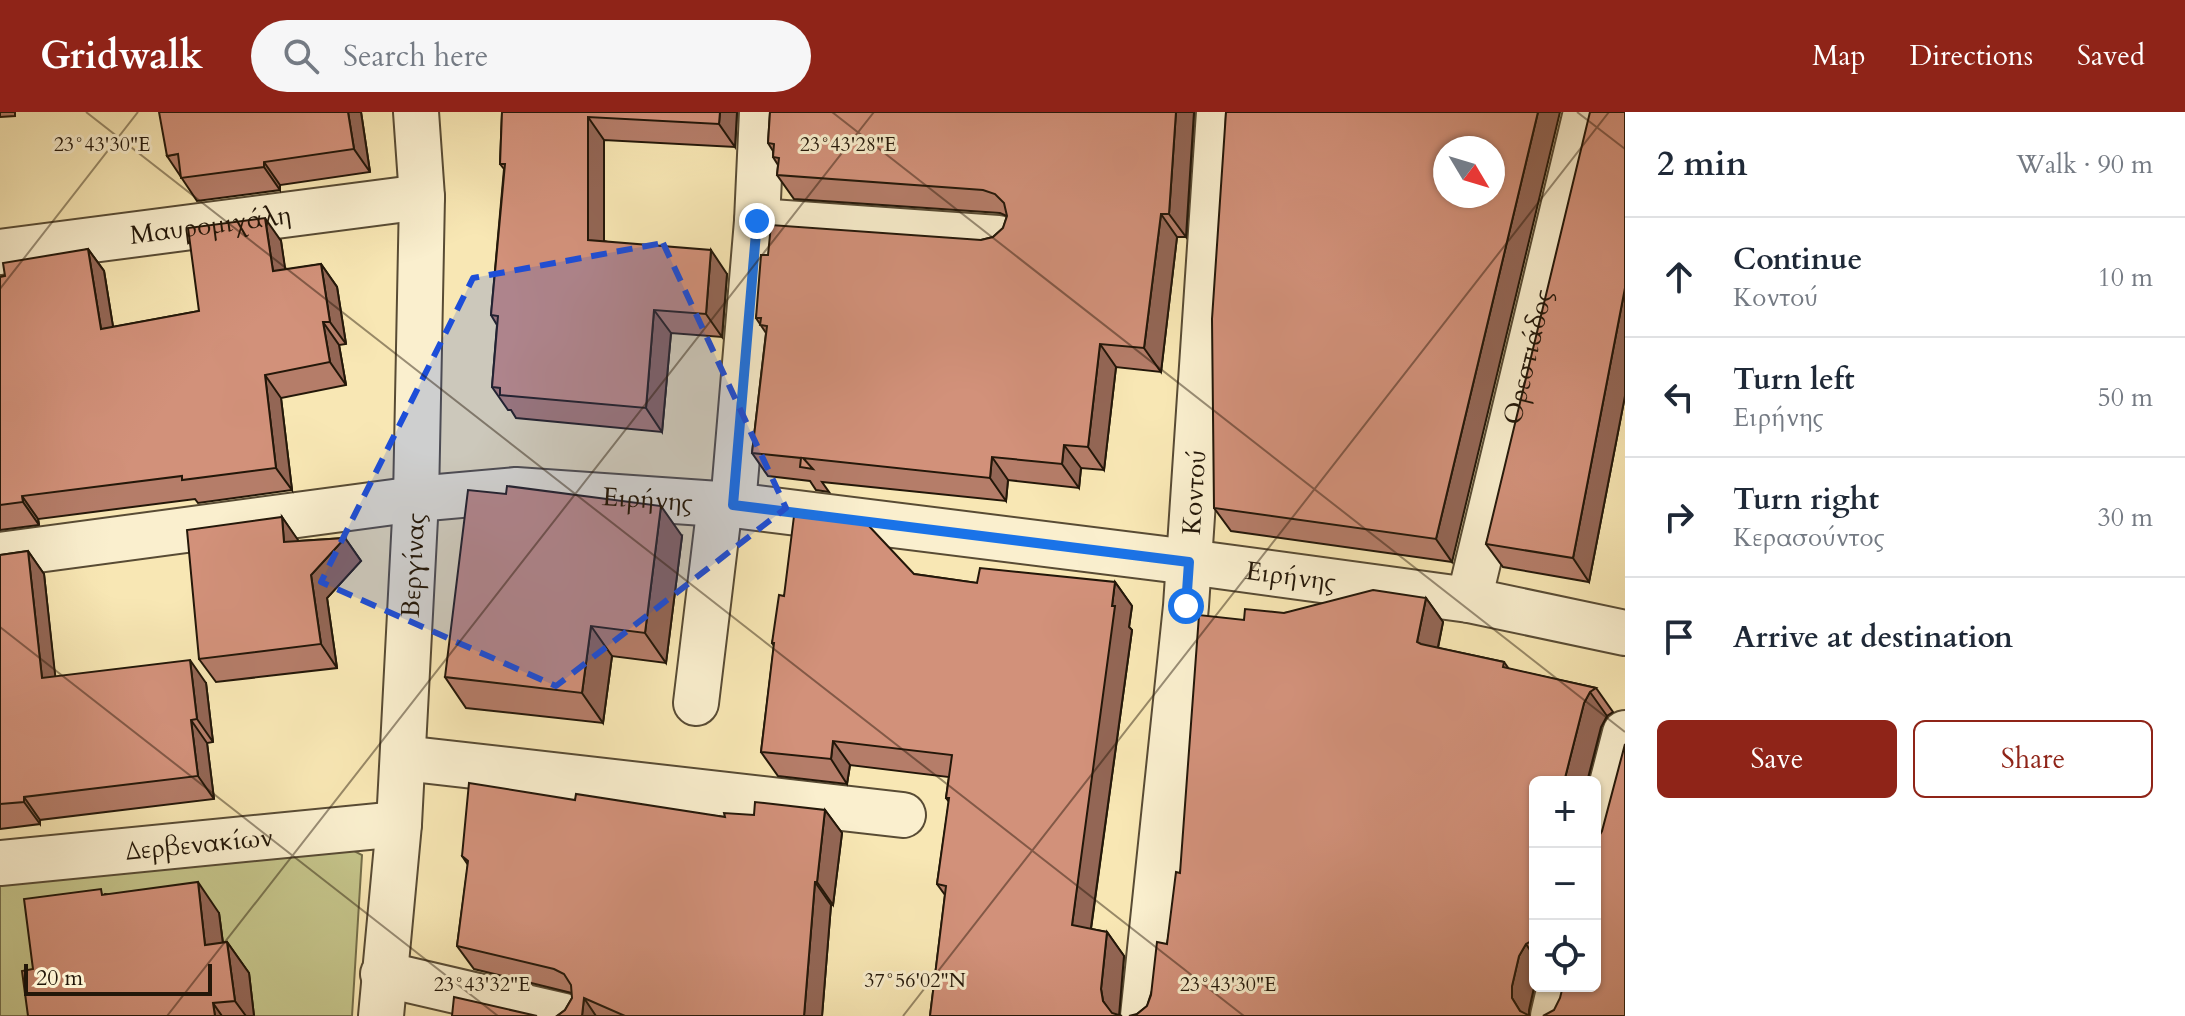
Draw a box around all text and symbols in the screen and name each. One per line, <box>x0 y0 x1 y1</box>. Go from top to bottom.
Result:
search box <box>251 20 811 92</box>
text: Gridwalk <box>40 30 203 82</box>
icon: search <box>279 34 323 78</box>
text: Search here <box>343 36 488 77</box>
text: Map <box>1812 37 1866 75</box>
text: Directions <box>1910 37 2033 75</box>
text: Saved <box>2077 37 2145 75</box>
text: 23°43'30"E <box>54 131 150 158</box>
text: 23°43'28"E <box>800 131 896 158</box>
north arrow <box>1433 136 1505 208</box>
text: 2 min <box>1657 141 1748 187</box>
text: Walk · 90 m <box>2016 147 2153 182</box>
street label: Μαυρομιχάλη <box>128 197 293 253</box>
route end <box>739 203 775 239</box>
text: Continue <box>1733 239 1862 280</box>
icon: ahead <box>1657 255 1701 299</box>
text: 10 m <box>2097 260 2153 295</box>
text: Κοντού <box>1733 280 1818 315</box>
street label: Ορεστιάδος <box>1495 286 1561 428</box>
text: Turn left <box>1733 359 1855 400</box>
icon: left <box>1657 375 1701 419</box>
text: 50 m <box>2097 380 2153 415</box>
text: Ειρήνης <box>1733 400 1824 435</box>
street label: Κοντού <box>1174 449 1214 536</box>
street label: Ειρήνης <box>601 479 694 520</box>
text: Turn right <box>1733 479 1879 520</box>
icon: right <box>1657 495 1701 539</box>
text: 30 m <box>2097 500 2153 535</box>
street label: Βεργίνας <box>393 512 433 618</box>
text: Κερασούντος <box>1733 520 1885 555</box>
street label: Ειρήνης <box>1244 553 1338 600</box>
route start <box>1168 588 1204 624</box>
icon: arrive <box>1657 615 1701 659</box>
text: Arrive at destination <box>1733 617 2013 658</box>
button: Save <box>1657 720 1897 798</box>
button: Share <box>1913 720 2153 798</box>
map controls <box>1529 776 1601 992</box>
button: + <box>1529 776 1601 848</box>
street label: Δερβενακίων <box>124 819 275 869</box>
button: − <box>1529 848 1601 920</box>
button: locate <box>1529 920 1601 992</box>
scale bar <box>24 960 212 996</box>
text: 20 m <box>36 963 83 993</box>
text: 37°56'02"N <box>864 967 966 994</box>
text: 23°43'32"E <box>434 971 530 998</box>
text: 23°43'30"E <box>1180 971 1276 998</box>

